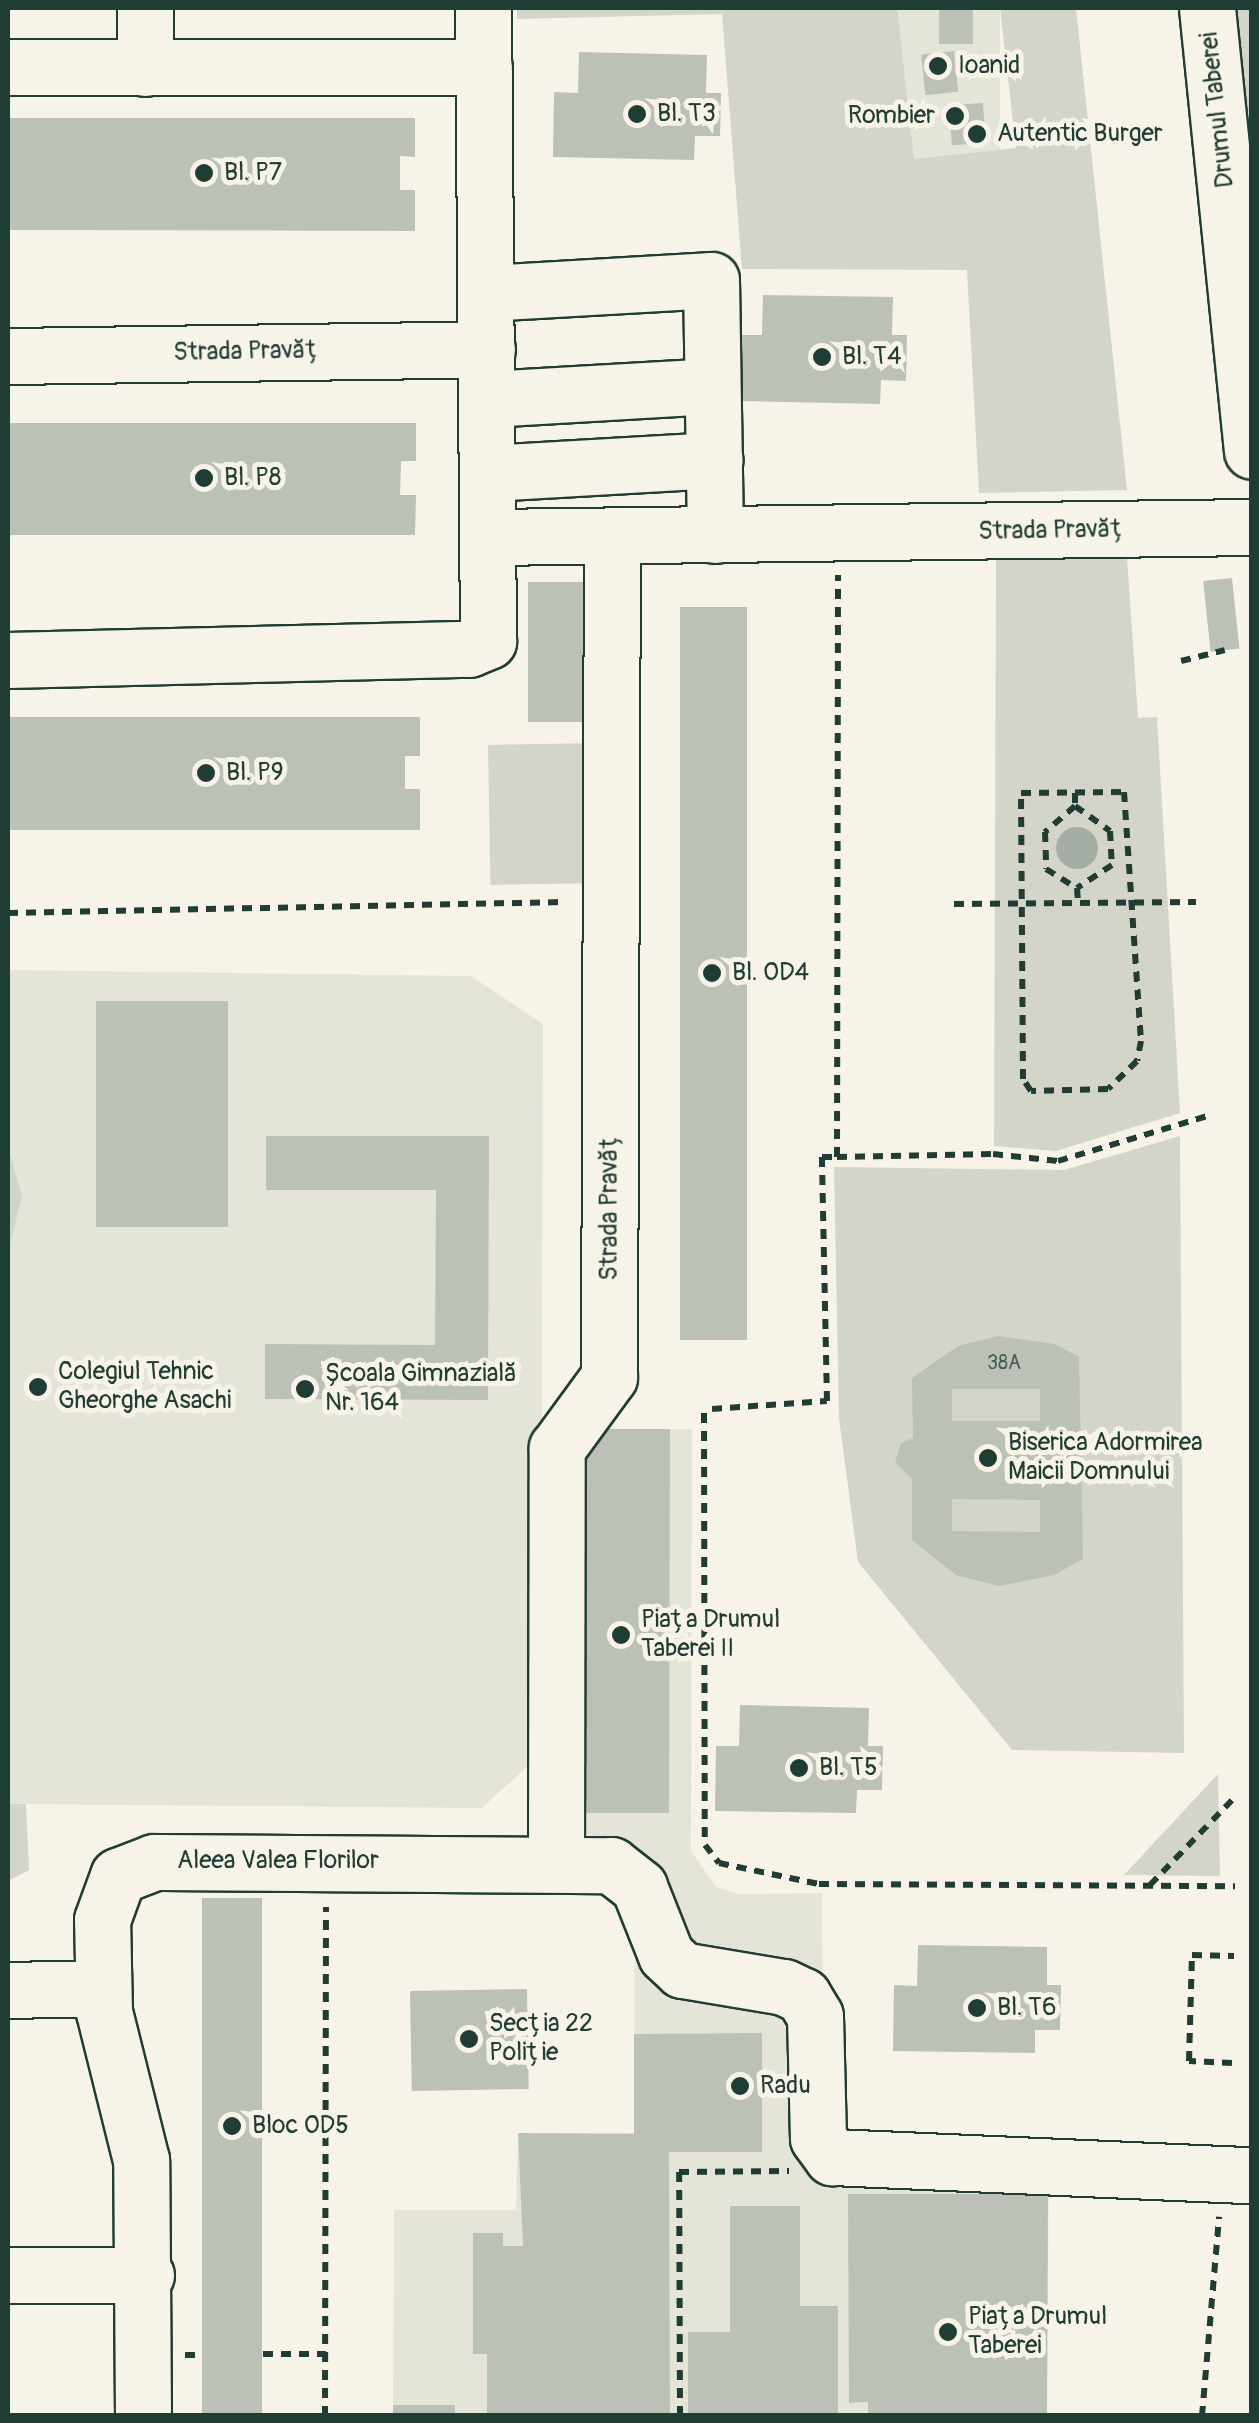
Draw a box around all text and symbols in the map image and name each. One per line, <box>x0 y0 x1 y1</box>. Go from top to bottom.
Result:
street label: Drumul Taberei <box>1195 31 1241 189</box>
place label: Ioanid <box>958 51 1020 81</box>
marker: Ioanid <box>927 55 949 77</box>
place label: Bl. T3 <box>657 99 716 129</box>
place label: Rombier <box>848 101 935 131</box>
marker: Bl. T3 <box>626 103 648 125</box>
marker: Rombier <box>944 105 966 127</box>
place label: Autentic Burger <box>997 119 1163 149</box>
marker: Autentic Burger <box>966 123 988 145</box>
place label: Bl. P7 <box>224 158 282 188</box>
marker: Bl. P7 <box>193 162 215 184</box>
street label: Strada Pravăț <box>173 336 321 368</box>
place label: Bl. T4 <box>842 342 901 372</box>
marker: Bl. T4 <box>811 346 833 368</box>
place label: Bl. P8 <box>224 463 281 493</box>
marker: Bl. P8 <box>193 467 215 489</box>
street label: Strada Pravăț <box>978 515 1126 547</box>
place label: Bl. P9 <box>226 758 284 788</box>
marker: Bl. P9 <box>195 762 217 784</box>
place label: Bl. OD4 <box>732 958 809 988</box>
marker: Bl. OD4 <box>701 962 723 984</box>
street label: Strada Pravăț <box>595 1133 625 1281</box>
house number: 38A <box>987 1350 1021 1374</box>
place label: Colegiul Tehnic Gheorghe Asachi <box>58 1358 231 1417</box>
place label: Școala Gimnazială Nr. 164 <box>325 1360 517 1419</box>
marker: Colegiul Tehnic Gheorghe Asachi <box>27 1376 49 1398</box>
marker: Școala Gimnazială Nr. 164 <box>294 1378 316 1400</box>
place label: Biserica Adormirea Maicii Domnului <box>1008 1429 1203 1488</box>
marker: Biserica Adormirea Maicii Domnului <box>977 1447 999 1469</box>
place label: Piața Drumul Taberei II <box>641 1606 780 1665</box>
marker: Piața Drumul Taberei II <box>610 1624 632 1646</box>
place label: Bl. T5 <box>819 1753 877 1783</box>
marker: Bl. T5 <box>788 1757 810 1779</box>
street label: Aleea Valea Florilor <box>177 1846 379 1876</box>
place label: Bl. T6 <box>997 1993 1056 2023</box>
marker: Bl. T6 <box>966 1997 988 2019</box>
place label: Secția 22 Poliție <box>489 2010 593 2069</box>
marker: Secția 22 Poliție <box>458 2028 480 2050</box>
place label: Radu <box>760 2071 811 2101</box>
marker: Radu <box>729 2075 751 2097</box>
place label: Bloc OD5 <box>252 2111 349 2141</box>
marker: Bloc OD5 <box>221 2115 243 2137</box>
place label: Piața Drumul Taberei <box>968 2303 1107 2362</box>
marker: Piața Drumul Taberei <box>937 2321 959 2343</box>

